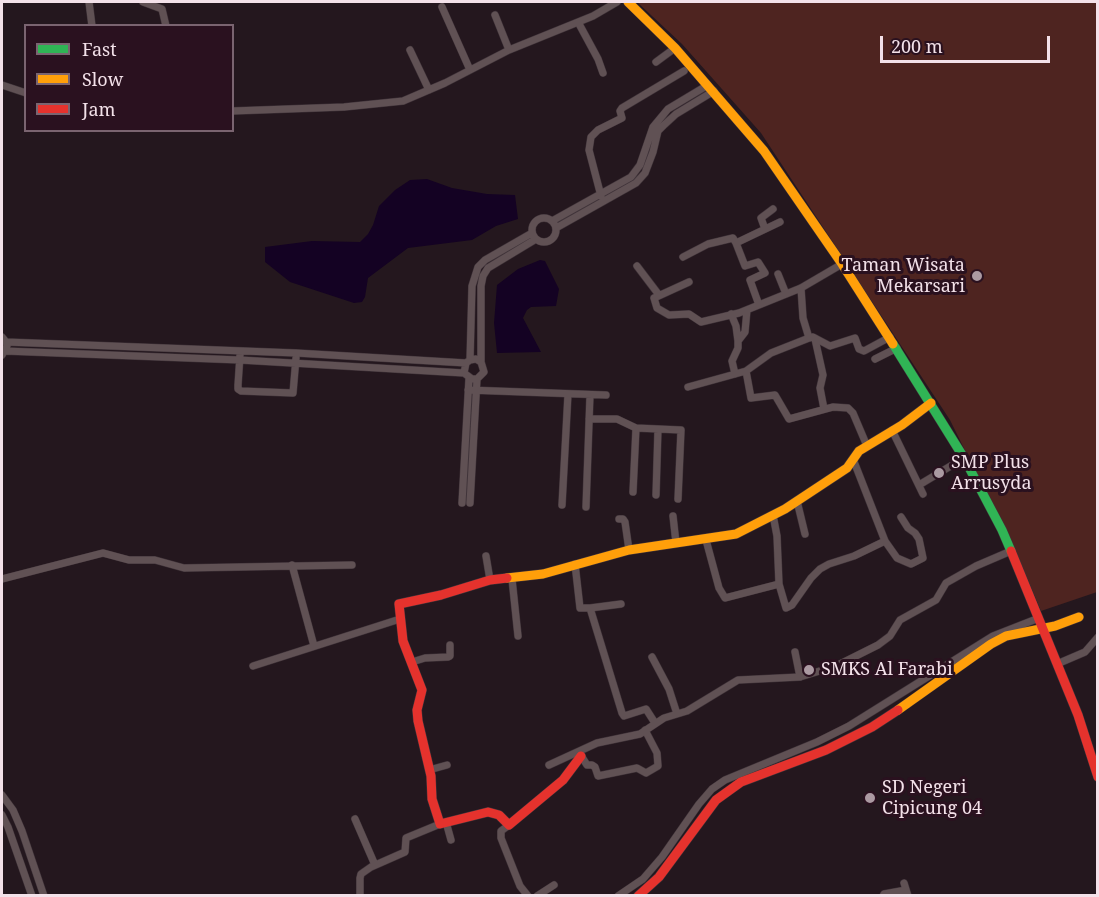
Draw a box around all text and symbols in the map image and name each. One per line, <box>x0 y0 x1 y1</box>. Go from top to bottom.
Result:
legend <box>24 24 234 132</box>
scale bar <box>883 24 1052 62</box>
text: 200 m <box>891 34 943 58</box>
text: Fast <box>82 37 117 61</box>
text: Slow <box>82 67 123 91</box>
text: Jam <box>82 97 116 121</box>
place label: Taman Wisata Mekarsari <box>842 255 965 298</box>
marker: Taman Wisata Mekarsari <box>970 269 984 283</box>
place label: SMP Plus Arrusyda <box>951 452 1032 494</box>
marker: SMP Plus Arrusyda <box>932 466 946 480</box>
place label: SMKS Al Farabi <box>821 659 953 681</box>
marker: SMKS Al Farabi <box>802 663 816 677</box>
place label: SD Negeri Cipicung 04 <box>882 777 982 820</box>
marker: SD Negeri Cipicung 04 <box>863 791 877 805</box>

